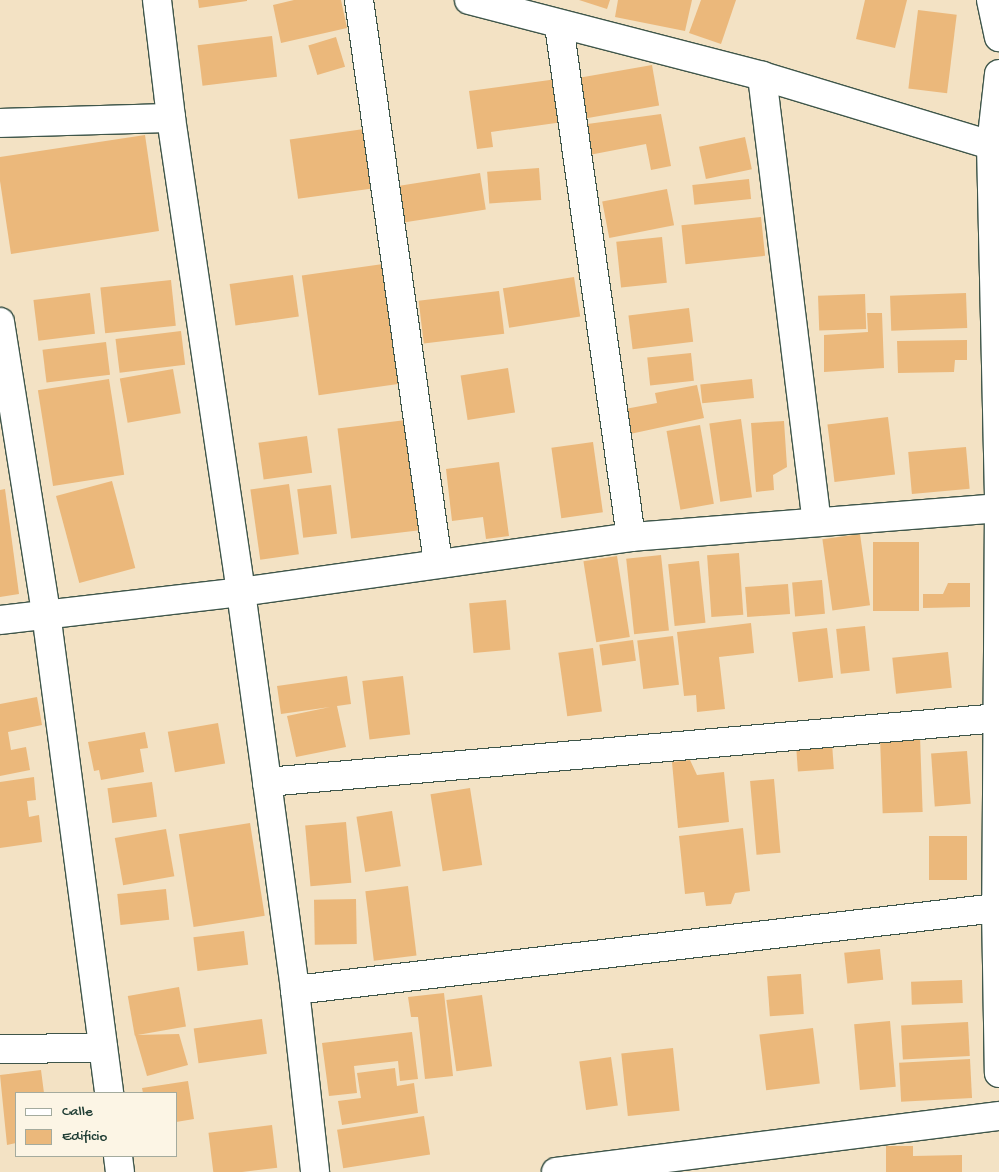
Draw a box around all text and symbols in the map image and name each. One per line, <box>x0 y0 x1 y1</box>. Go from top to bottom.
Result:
legend <box>15 1092 178 1157</box>
text: Calle <box>62 1103 93 1121</box>
text: Edificio <box>62 1128 107 1146</box>

